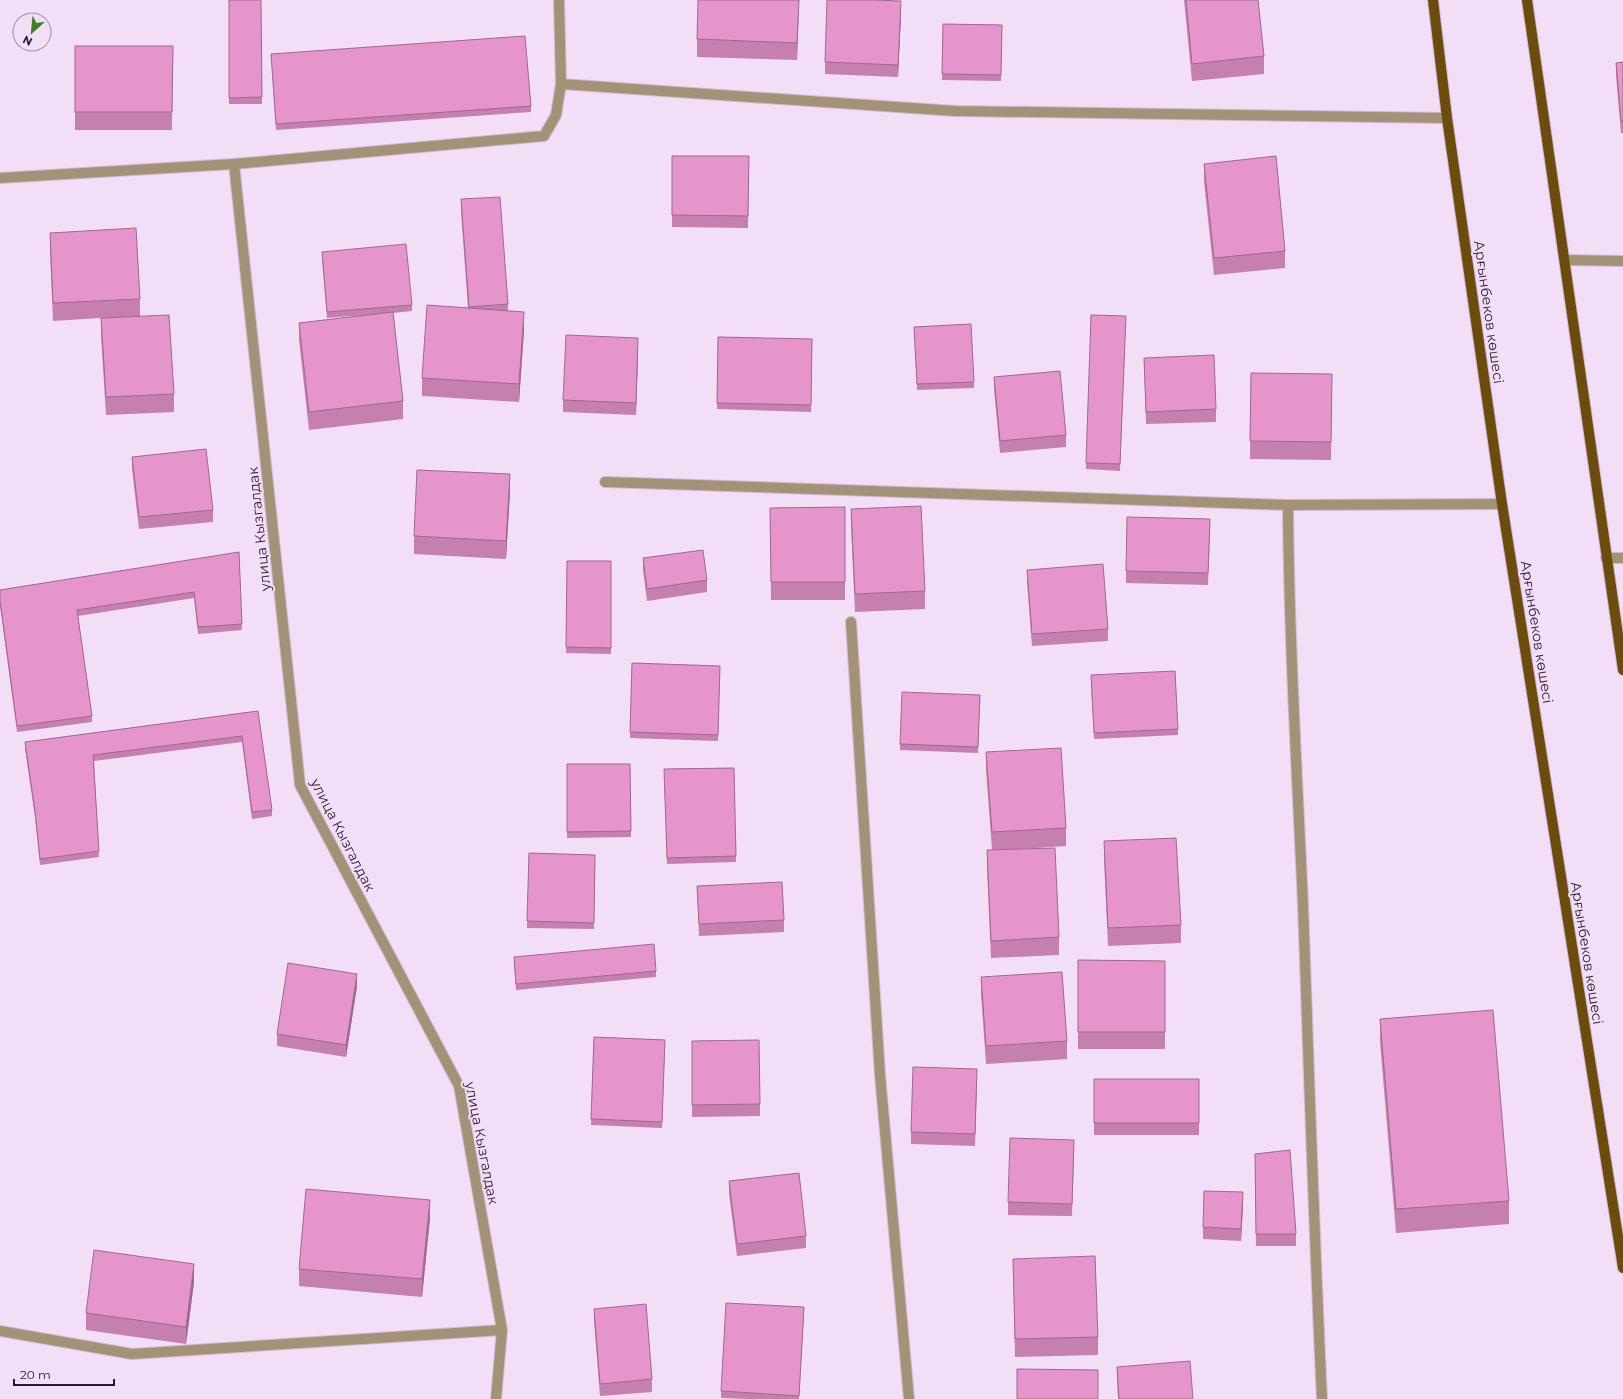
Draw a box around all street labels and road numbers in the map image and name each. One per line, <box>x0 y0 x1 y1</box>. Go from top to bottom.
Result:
street label: Арғынбеков көшесі <box>1470 239 1508 385</box>
street label: улица Кызгалдак <box>244 466 275 593</box>
street label: Арғынбеков көшесі <box>1517 559 1557 705</box>
street label: улица Кызгалдак <box>306 775 379 895</box>
street label: Арғынбеков көшесі <box>1567 880 1607 1026</box>
street label: улица Кызгалдак <box>461 1079 503 1206</box>

